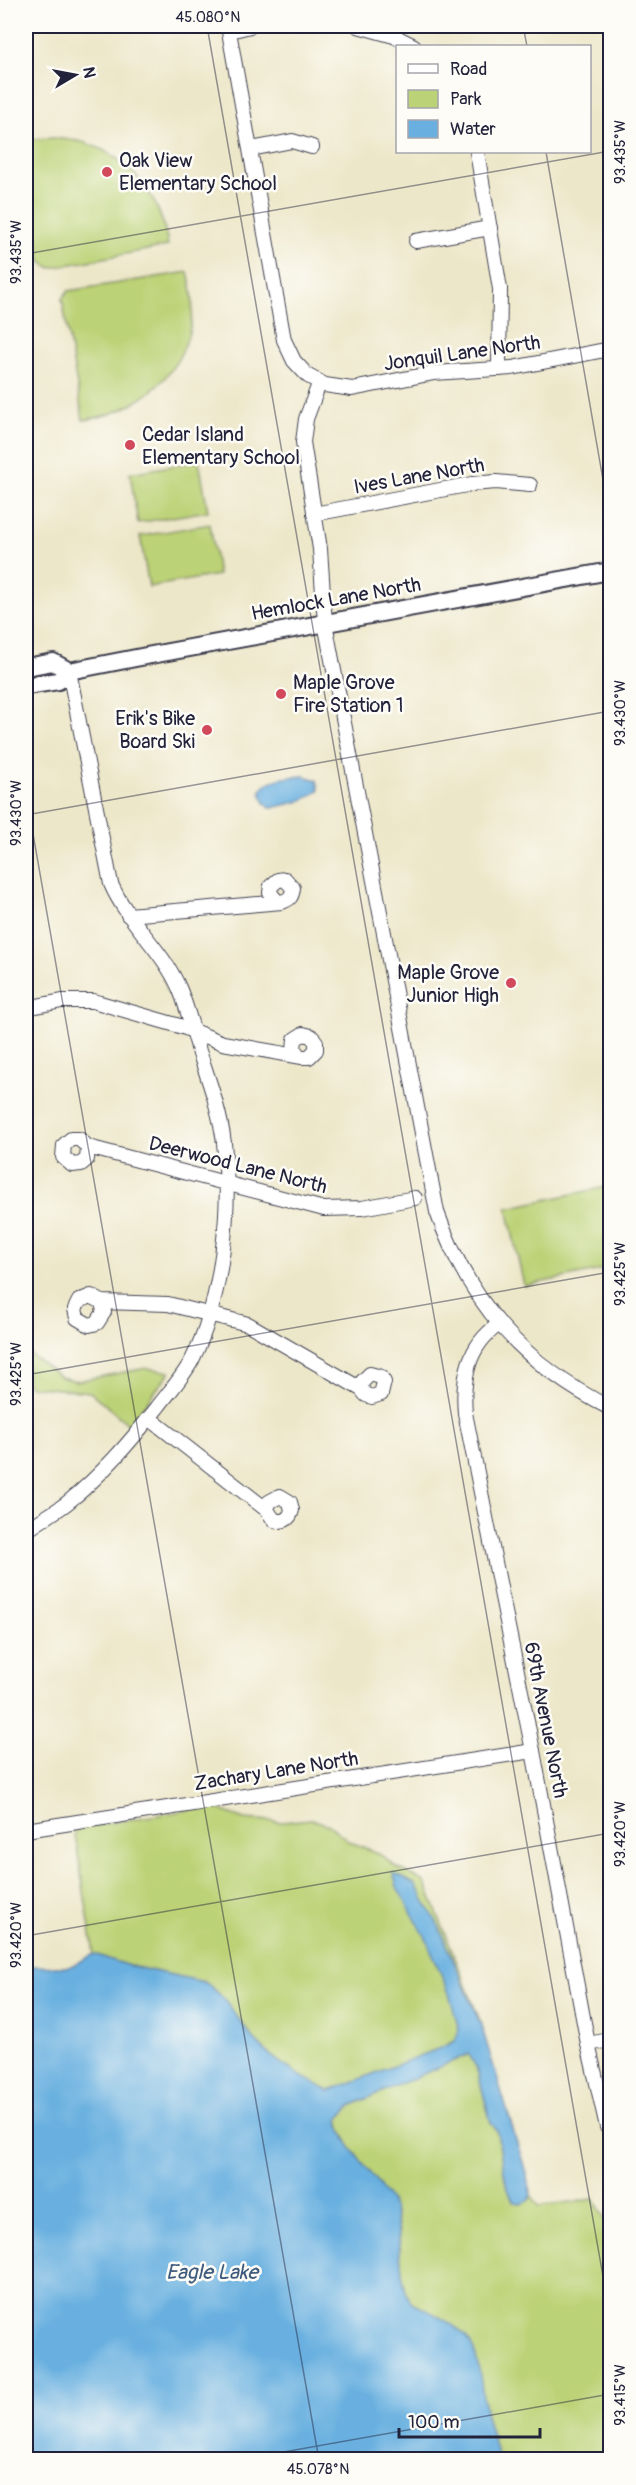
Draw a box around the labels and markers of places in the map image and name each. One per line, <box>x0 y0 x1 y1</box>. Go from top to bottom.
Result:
place label: Oak View Elementary School <box>119 148 277 196</box>
marker: Oak View Elementary School <box>100 165 114 179</box>
place label: Cedar Island Elementary School <box>142 422 300 470</box>
marker: Cedar Island Elementary School <box>123 438 137 452</box>
place label: Maple Grove Fire Station 1 <box>293 670 404 718</box>
marker: Maple Grove Fire Station 1 <box>274 687 288 701</box>
place label: Erik's Bike Board Ski <box>115 706 195 754</box>
marker: Erik's Bike Board Ski <box>200 723 214 737</box>
place label: Maple Grove Junior High <box>397 960 499 1008</box>
marker: Maple Grove Junior High <box>504 976 518 990</box>

